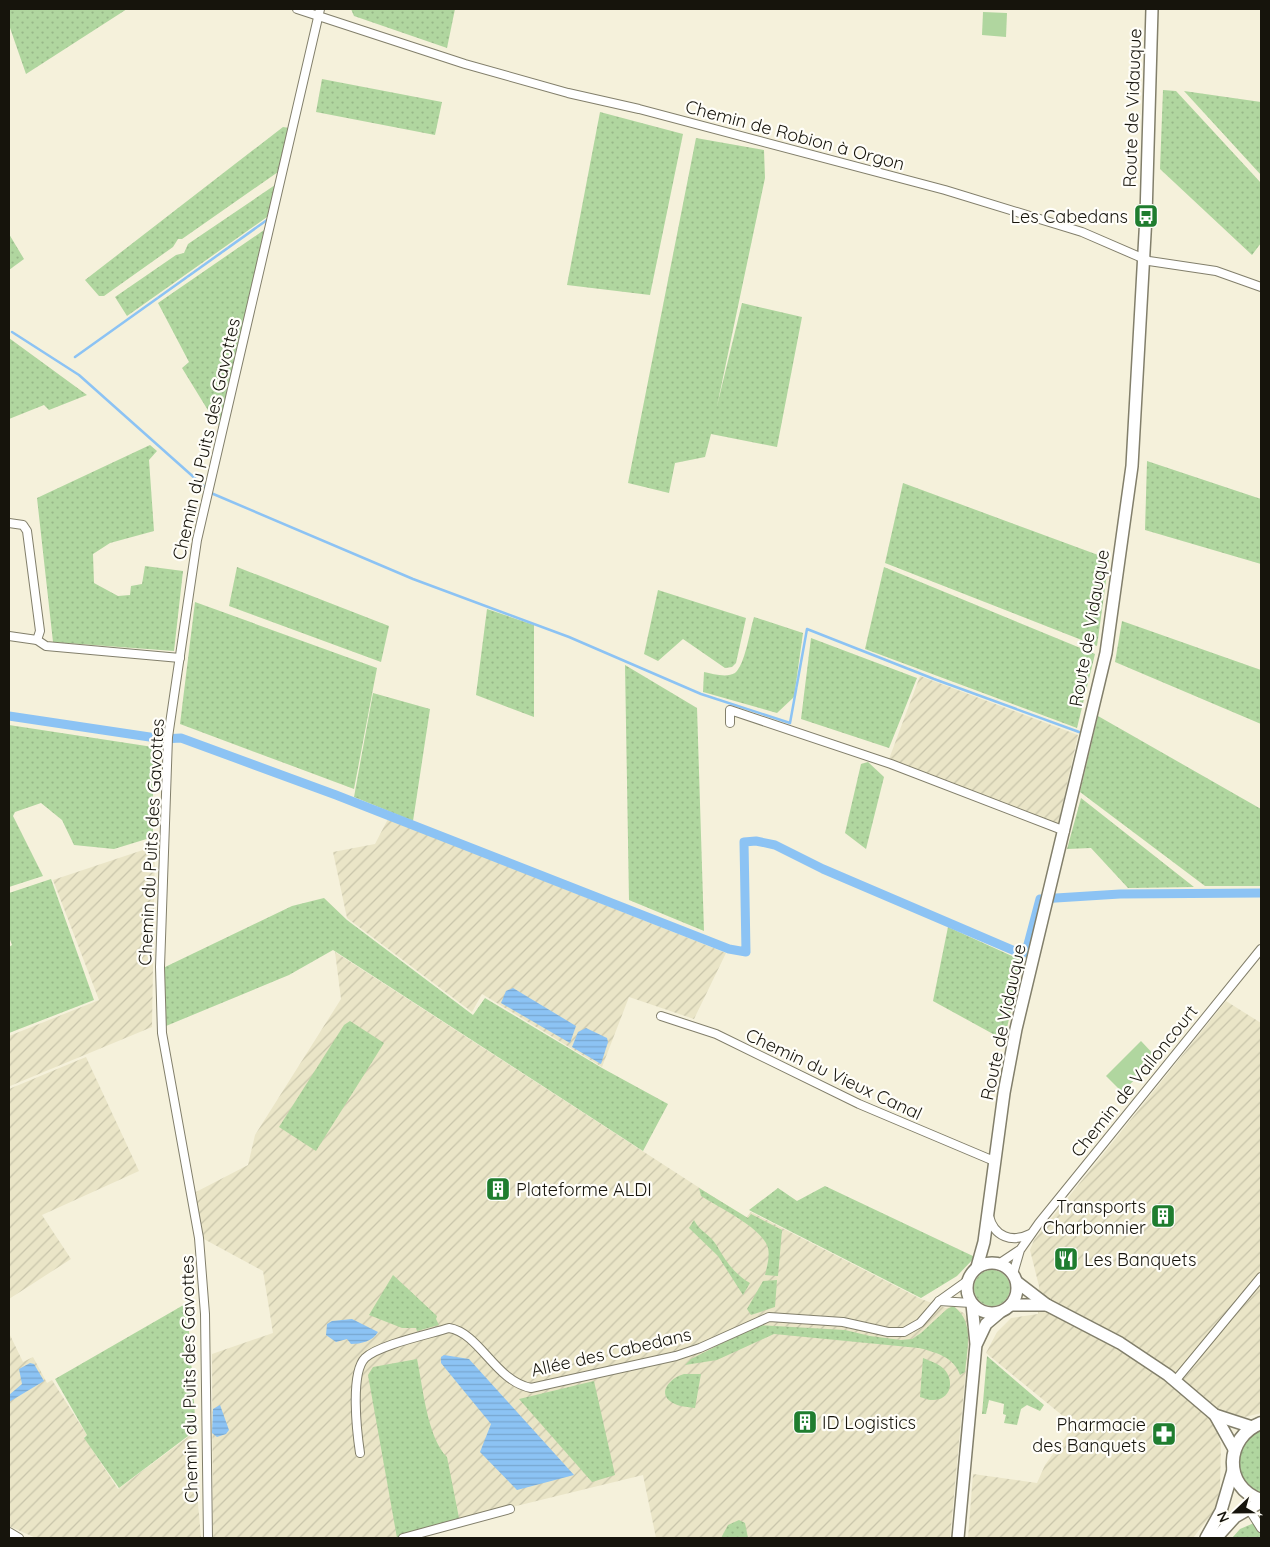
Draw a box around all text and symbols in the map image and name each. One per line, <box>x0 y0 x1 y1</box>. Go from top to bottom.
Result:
street label: Route de Vidauque <box>1118 28 1146 188</box>
street label: Chemin de Robion à Orgon <box>683 95 907 175</box>
bus stop icon: Les Cabedans <box>1133 203 1159 229</box>
place label: Les Cabedans <box>1010 205 1128 228</box>
street label: Chemin du Puits des Gavottes <box>167 316 245 562</box>
street label: Route de Vidauque <box>1064 548 1114 708</box>
street label: Chemin du Puits des Gavottes <box>133 718 169 966</box>
street label: Route de Vidauque <box>975 942 1031 1102</box>
street label: Chemin de Valloncourt <box>1066 1000 1202 1162</box>
street label: Chemin du Vieux Canal <box>742 1023 926 1125</box>
building icon: Plateforme ALDI <box>485 1176 511 1202</box>
place label: Plateforme ALDI <box>516 1178 652 1201</box>
place label: Transports Charbonnier <box>1043 1195 1146 1239</box>
building icon: Transports Charbonnier <box>1150 1203 1176 1229</box>
restaurant icon: Les Banquets <box>1053 1246 1079 1272</box>
place label: Les Banquets <box>1084 1248 1196 1271</box>
street label: Chemin du Puits des Gavottes <box>175 1255 203 1503</box>
street label: Allée des Cabedans <box>529 1322 693 1382</box>
building icon: ID Logistics <box>792 1409 818 1435</box>
place label: ID Logistics <box>822 1411 916 1434</box>
place label: Pharmacie des Banquets <box>1032 1413 1146 1457</box>
pharmacy icon: Pharmacie des Banquets <box>1151 1421 1177 1447</box>
north arrow <box>1210 1487 1260 1537</box>
text: N <box>1213 1509 1233 1525</box>

